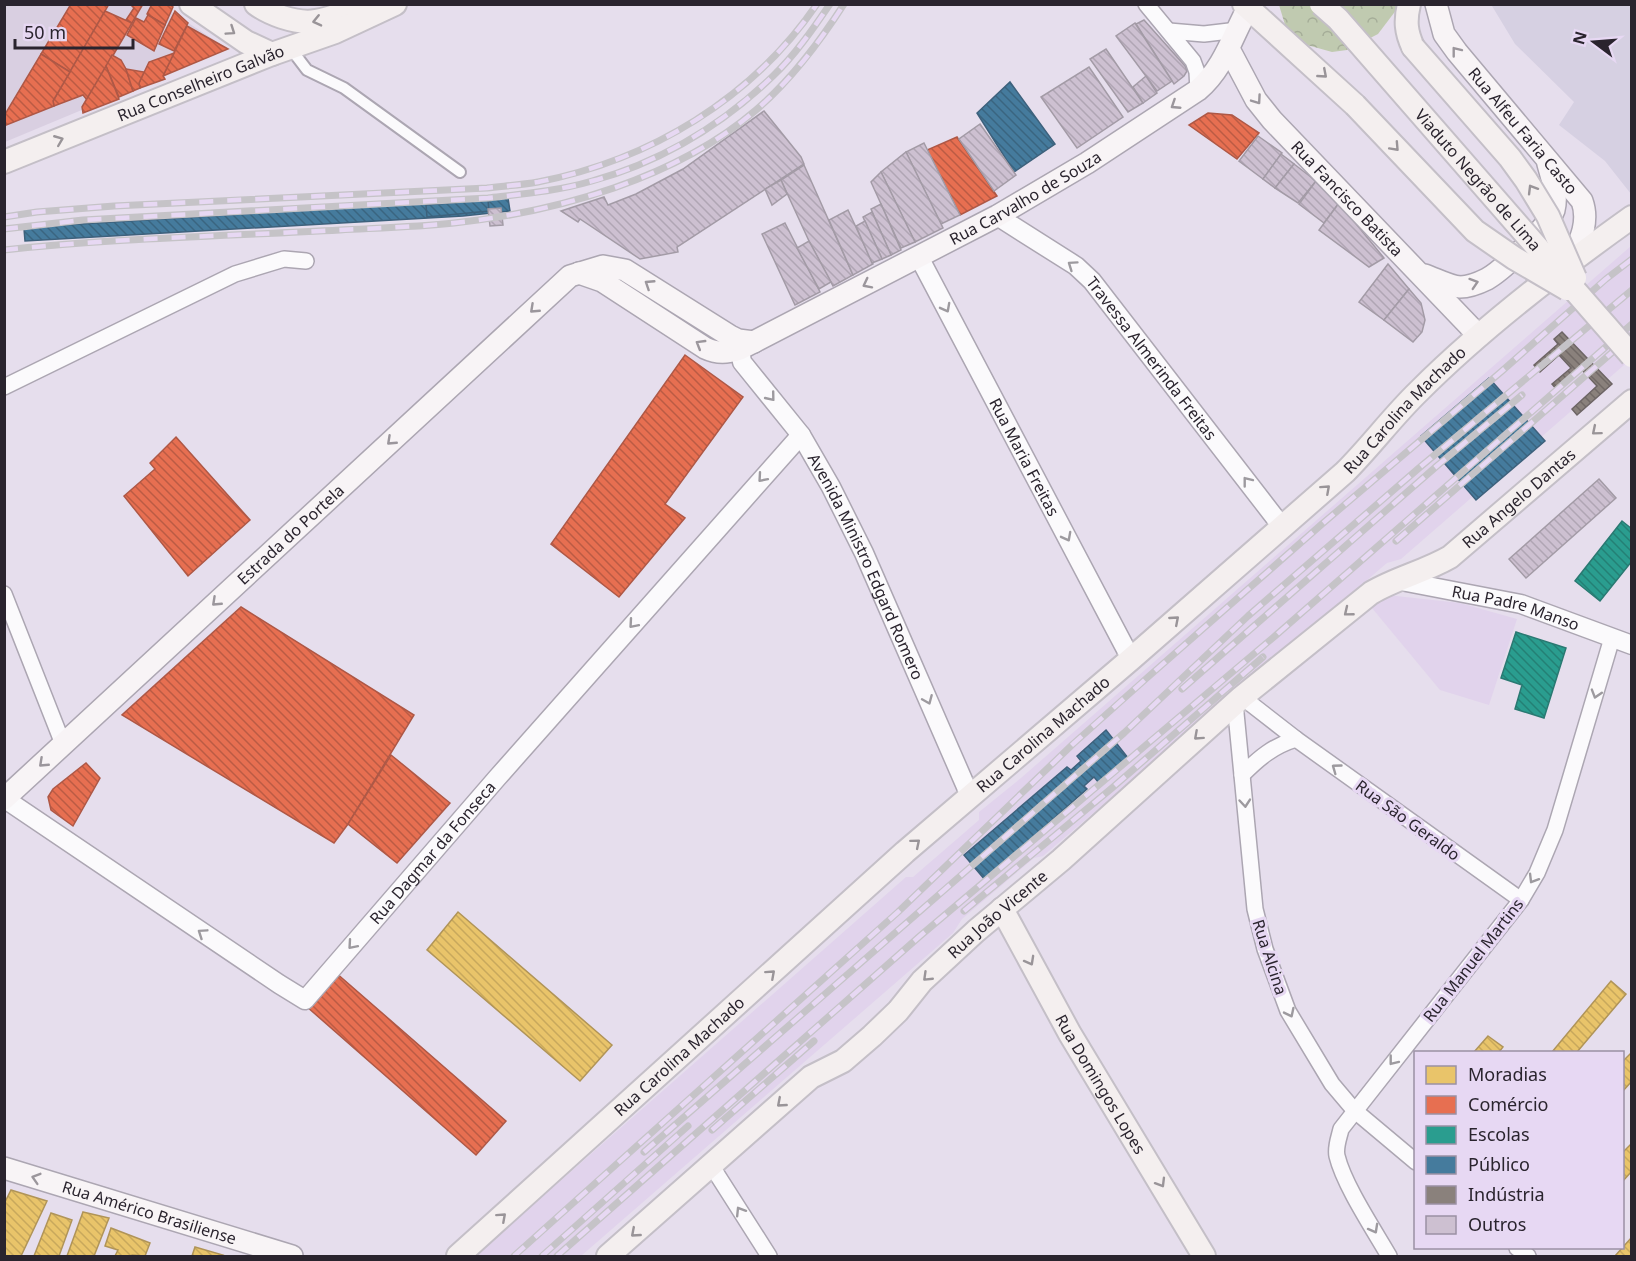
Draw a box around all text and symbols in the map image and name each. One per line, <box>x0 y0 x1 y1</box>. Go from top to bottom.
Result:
scale bar <box>15 12 134 50</box>
north arrow <box>1564 12 1624 72</box>
one-way arrow <box>312 14 322 27</box>
text: 50 m <box>24 20 66 44</box>
one-way arrow <box>224 24 235 35</box>
text: N <box>1567 29 1592 47</box>
street label: Rua Conselheiro Galvão <box>114 40 287 126</box>
one-way arrow <box>1452 46 1463 57</box>
street label: Rua Alfeu Faria Casto <box>1463 63 1583 199</box>
one-way arrow <box>1316 67 1327 78</box>
one-way arrow <box>1250 94 1261 105</box>
one-way arrow <box>1171 98 1182 109</box>
street label: Viaduto Negrão de Lima <box>1410 104 1546 255</box>
one-way arrow <box>52 135 63 147</box>
street label: Rua Fancisco Batista <box>1286 136 1408 261</box>
one-way arrow <box>1388 141 1399 151</box>
street label: Rua Carvalho de Souza <box>945 146 1105 250</box>
one-way arrow <box>1527 185 1539 195</box>
one-way arrow <box>1068 261 1079 272</box>
street label: Travessa Almerinda Freitas <box>1081 272 1222 445</box>
one-way arrow <box>862 276 873 288</box>
one-way arrow <box>1469 278 1479 291</box>
one-way arrow <box>645 280 656 291</box>
one-way arrow <box>530 302 541 313</box>
one-way arrow <box>939 302 950 313</box>
one-way arrow <box>696 340 706 352</box>
street label: Rua Carolina Machado <box>1338 341 1471 479</box>
one-way arrow <box>763 390 774 401</box>
street label: Rua Maria Freitas <box>984 394 1065 520</box>
one-way arrow <box>1592 424 1603 435</box>
one-way arrow <box>387 434 397 445</box>
street label: Rua Angelo Dantas <box>1457 443 1580 553</box>
street label: Avenida Ministro Edgard Romero <box>803 449 929 683</box>
one-way arrow <box>758 471 769 482</box>
one-way arrow <box>1243 477 1254 488</box>
street label: Estrada do Portela <box>232 479 349 589</box>
one-way arrow <box>1319 485 1330 496</box>
one-way arrow <box>1060 530 1071 541</box>
street label: Rua Padre Manso <box>1450 580 1583 636</box>
one-way arrow <box>213 595 223 606</box>
one-way arrow <box>1343 605 1354 616</box>
one-way arrow <box>1169 617 1180 628</box>
one-way arrow <box>629 618 640 628</box>
street label: Rua Carolina Machado <box>972 671 1114 797</box>
one-way arrow <box>1591 688 1603 699</box>
one-way arrow <box>921 693 933 704</box>
one-way arrow <box>1195 729 1205 740</box>
one-way arrow <box>39 756 49 767</box>
one-way arrow <box>1332 764 1343 775</box>
street label: Rua São Geraldo <box>1351 775 1465 865</box>
street label: Rua Dagmar da Fonseca <box>364 776 500 929</box>
one-way arrow <box>1238 799 1251 808</box>
one-way arrow <box>909 839 920 850</box>
street label: Rua João Vicente <box>943 865 1052 963</box>
one-way arrow <box>1529 873 1541 883</box>
street label: Rua Manuel Martins <box>1418 894 1528 1026</box>
street label: Rua Alcina <box>1247 917 1293 997</box>
one-way arrow <box>198 929 209 940</box>
one-way arrow <box>349 938 360 949</box>
one-way arrow <box>1023 954 1034 965</box>
one-way arrow <box>924 969 935 980</box>
one-way arrow <box>764 970 775 981</box>
street label: Rua Carolina Machado <box>609 991 749 1121</box>
one-way arrow <box>1282 1006 1294 1017</box>
street label: Rua Domingos Lopes <box>1050 1010 1151 1158</box>
legend <box>1414 1051 1624 1249</box>
one-way arrow <box>1389 1054 1400 1065</box>
text: Moradias <box>1468 1062 1547 1086</box>
text: Comércio <box>1468 1092 1549 1116</box>
one-way arrow <box>777 1096 788 1107</box>
text: Escolas <box>1468 1122 1530 1146</box>
text: Público <box>1468 1152 1530 1176</box>
one-way arrow <box>31 1172 42 1185</box>
street label: Rua Américo Brasiliense <box>60 1175 239 1249</box>
one-way arrow <box>1153 1177 1165 1187</box>
text: Indústria <box>1468 1182 1545 1206</box>
one-way arrow <box>737 1206 748 1217</box>
text: Outros <box>1468 1212 1526 1236</box>
one-way arrow <box>495 1213 506 1224</box>
one-way arrow <box>1367 1223 1378 1233</box>
one-way arrow <box>632 1226 642 1237</box>

